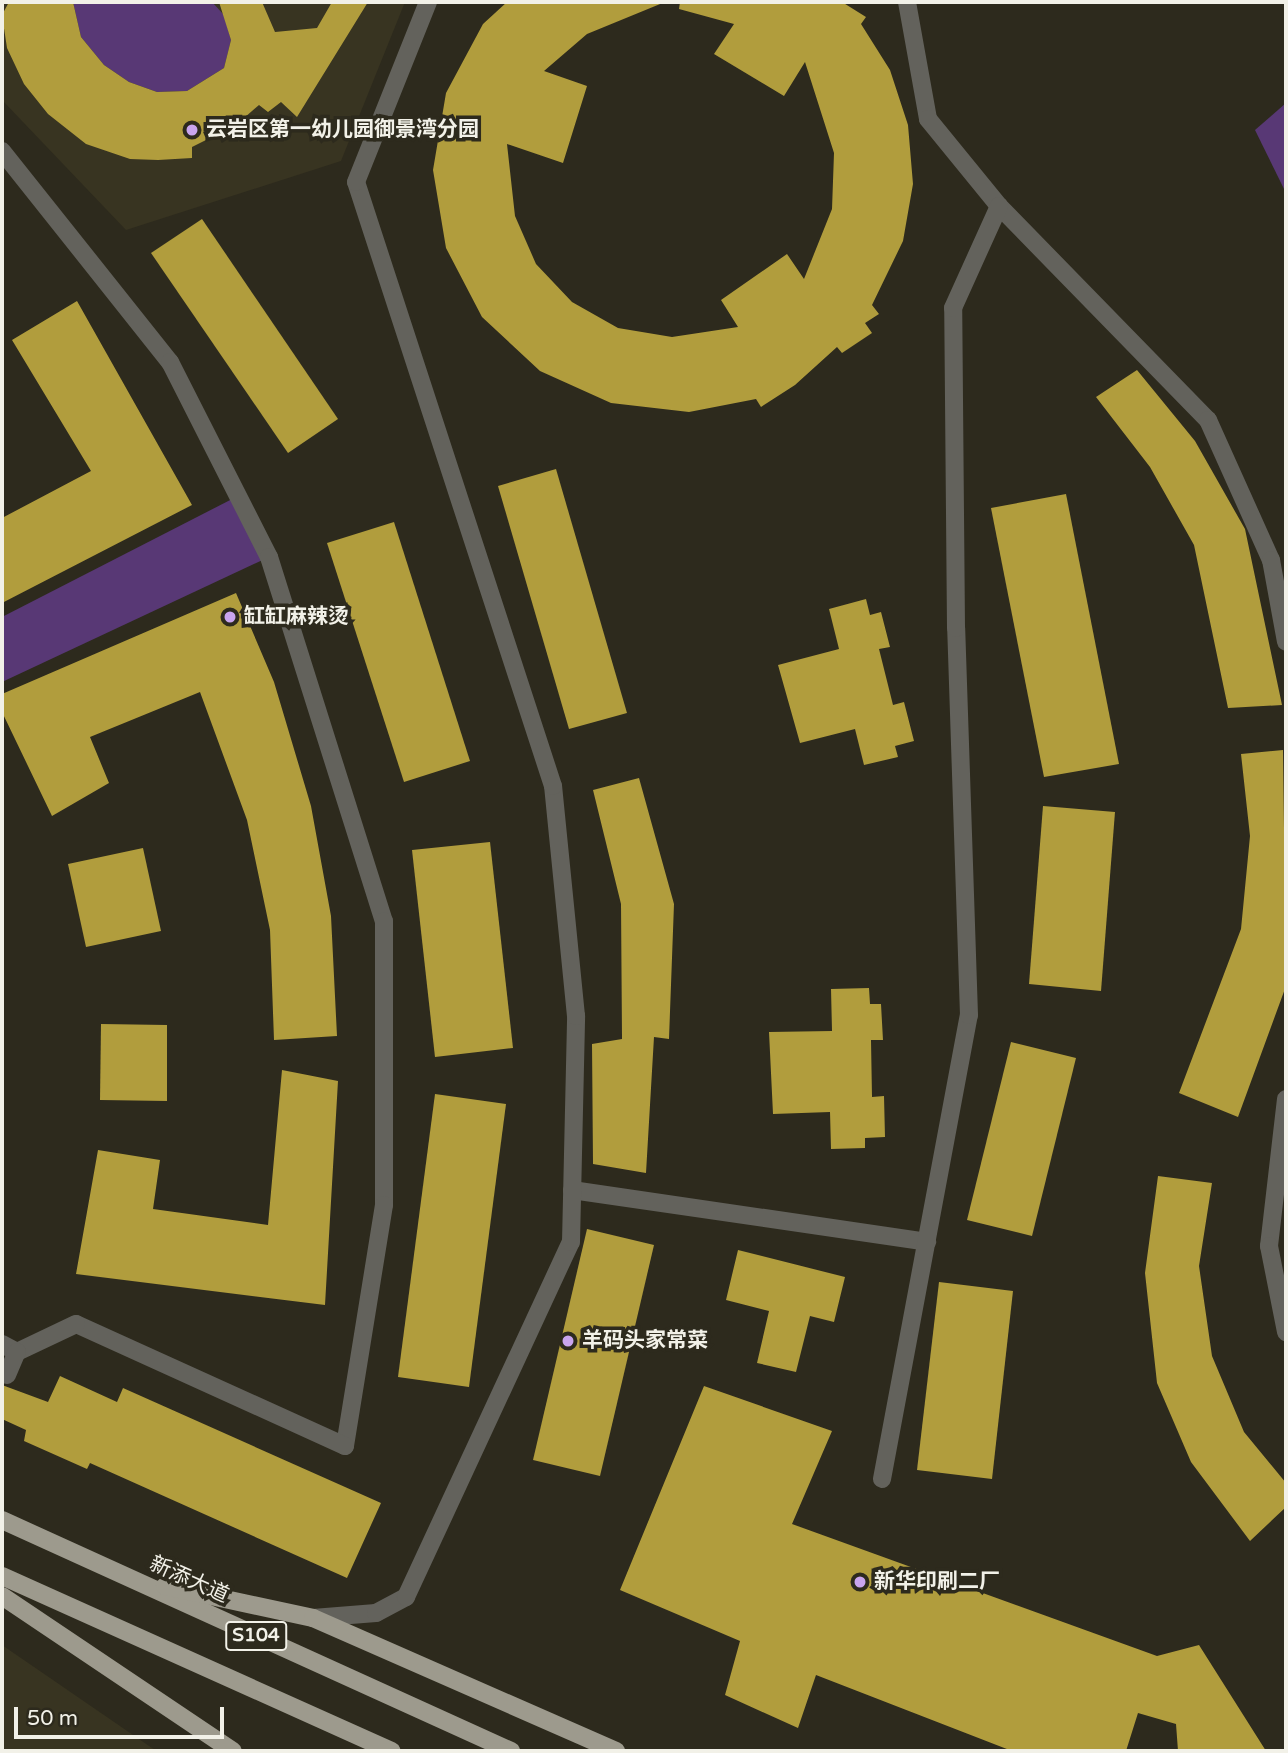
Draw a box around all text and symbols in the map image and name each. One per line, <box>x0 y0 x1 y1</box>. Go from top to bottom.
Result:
place label: 云岩区第一幼儿园御景湾分园 <box>206 117 479 143</box>
marker: 云岩区第一幼儿园御景湾分园 <box>184 122 200 138</box>
place label: 缸缸麻辣烫 <box>244 604 349 630</box>
marker: 缸缸麻辣烫 <box>222 609 238 625</box>
place label: 羊码头家常菜 <box>582 1328 708 1354</box>
marker: 羊码头家常菜 <box>560 1333 576 1349</box>
street label: 新添大道 <box>146 1551 232 1609</box>
place label: 新华印刷二厂 <box>874 1569 1000 1595</box>
marker: 新华印刷二厂 <box>852 1574 868 1590</box>
road number: S104 <box>224 1620 288 1652</box>
scale bar <box>18 1694 228 1738</box>
text: 50 m <box>27 1706 78 1731</box>

